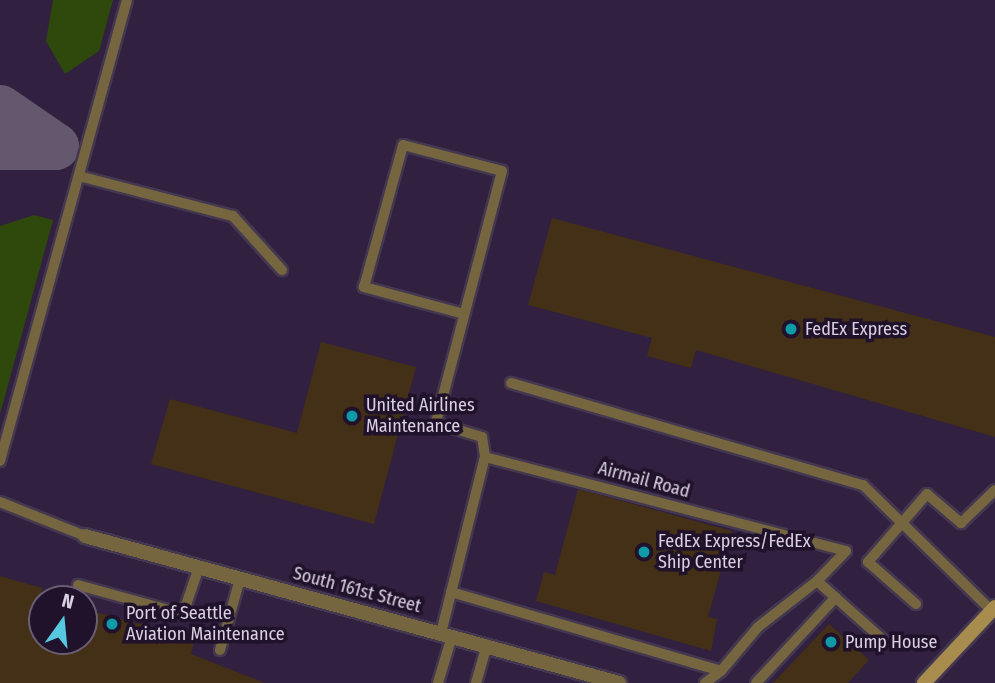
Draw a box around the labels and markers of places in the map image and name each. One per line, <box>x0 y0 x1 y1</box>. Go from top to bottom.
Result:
place label: FedEx Express <box>805 318 907 340</box>
marker: FedEx Express <box>783 321 799 337</box>
place label: United Airlines Maintenance <box>366 395 475 438</box>
marker: United Airlines Maintenance <box>344 408 360 424</box>
place label: FedEx Express/FedEx Ship Center <box>658 531 811 574</box>
marker: FedEx Express/FedEx Ship Center <box>636 544 652 560</box>
place label: Port of Seattle Aviation Maintenance <box>126 603 285 646</box>
marker: Port of Seattle Aviation Maintenance <box>104 616 120 632</box>
place label: Pump House <box>845 631 937 653</box>
marker: Pump House <box>823 634 839 650</box>

